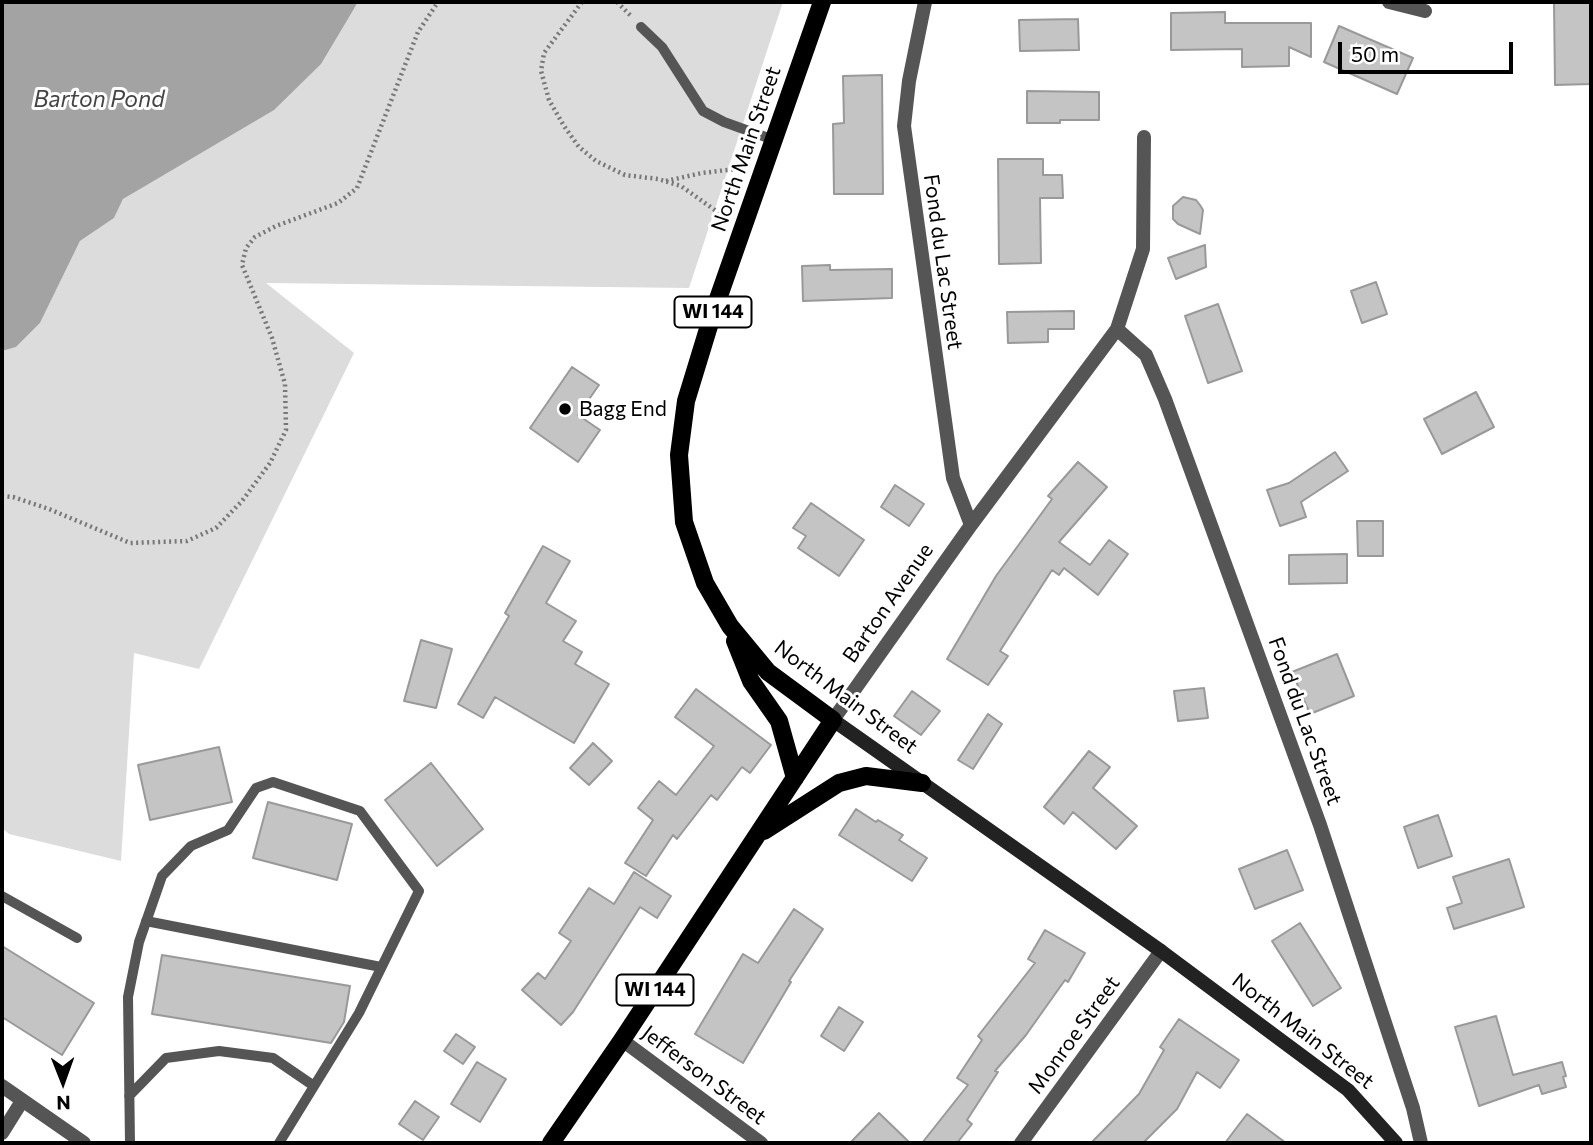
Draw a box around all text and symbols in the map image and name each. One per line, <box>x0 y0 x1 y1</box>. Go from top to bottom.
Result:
scale bar <box>1341 28 1516 72</box>
text: 50 m <box>1351 41 1399 66</box>
street label: North Main Street <box>706 63 786 235</box>
water label: Barton Pond <box>34 85 164 113</box>
street label: Fond du Lac Street <box>918 173 968 351</box>
road number: WI 144 <box>674 296 752 328</box>
place label: Bagg End <box>579 396 667 422</box>
marker: Bagg End <box>557 401 573 417</box>
street label: Barton Avenue <box>838 538 938 668</box>
street label: Fond du Lac Street <box>1263 634 1347 808</box>
street label: North Main Street <box>769 635 923 759</box>
street label: North Main Street <box>1227 968 1379 1094</box>
street label: Monroe Street <box>1023 971 1125 1099</box>
road number: WI 144 <box>616 974 694 1006</box>
street label: Jefferson Street <box>637 1020 771 1130</box>
north arrow <box>28 1047 98 1117</box>
text: N <box>56 1092 71 1115</box>

